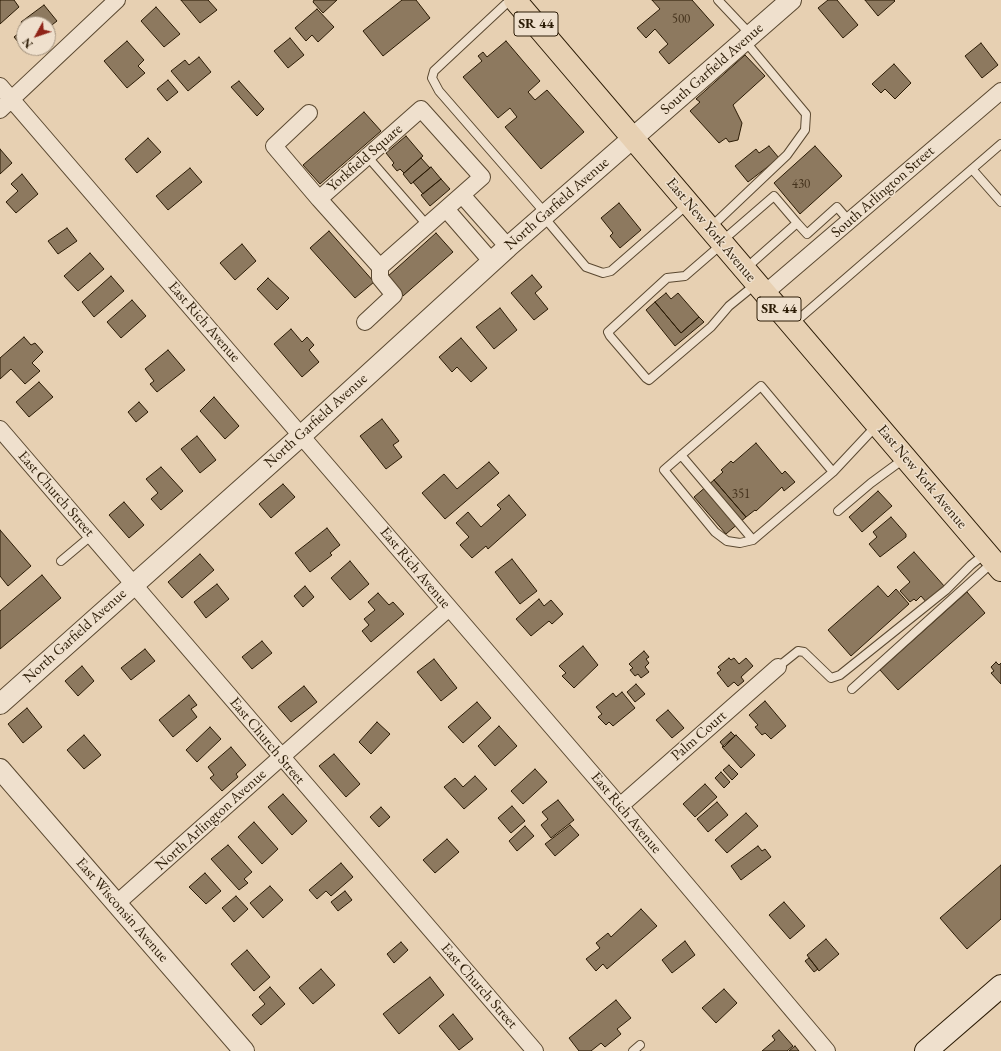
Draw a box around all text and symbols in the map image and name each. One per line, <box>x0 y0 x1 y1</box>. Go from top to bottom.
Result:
house number: 500 <box>672 11 690 27</box>
road number: SR 44 <box>514 12 558 36</box>
north arrow <box>16 16 56 56</box>
street label: South Garfield Avenue <box>657 19 767 119</box>
text: N <box>19 35 36 51</box>
street label: Yorkfield Square <box>324 120 406 196</box>
street label: South Arlington Street <box>828 142 938 242</box>
street label: North Garfield Avenue <box>501 154 613 254</box>
street label: East New York Avenue <box>662 174 760 286</box>
house number: 430 <box>792 176 810 192</box>
street label: East Rich Avenue <box>164 278 244 366</box>
road number: SR 44 <box>757 297 801 321</box>
street label: North Garfield Avenue <box>261 370 371 472</box>
street label: East New York Avenue <box>873 421 971 533</box>
street label: East Church Street <box>14 447 98 541</box>
house number: 351 <box>732 486 750 502</box>
street label: East Rich Avenue <box>376 524 454 612</box>
street label: North Garfield Avenue <box>20 585 130 687</box>
street label: East Church Street <box>225 694 309 788</box>
street label: Palm Court <box>668 707 730 765</box>
street label: North Arlington Avenue <box>152 765 270 875</box>
street label: East Rich Avenue <box>587 769 665 857</box>
street label: East Wisconsin Avenue <box>72 854 172 966</box>
street label: East Church Street <box>437 939 521 1033</box>

